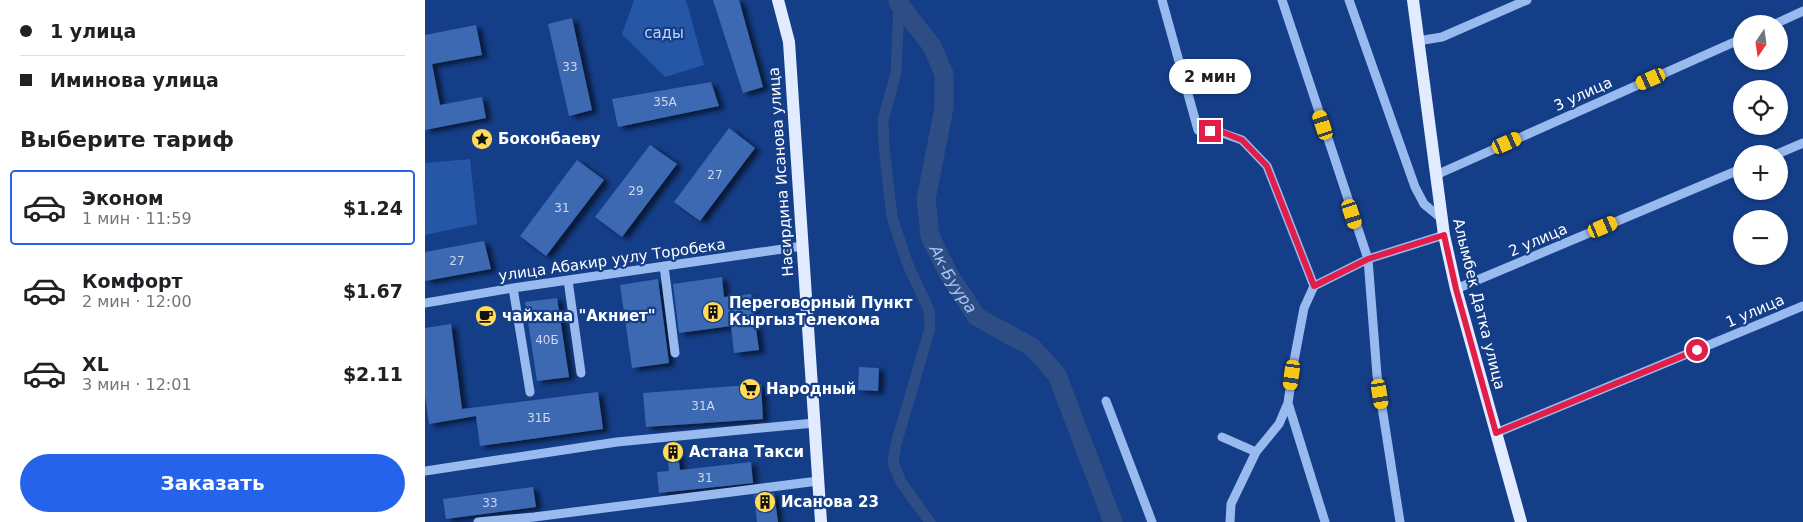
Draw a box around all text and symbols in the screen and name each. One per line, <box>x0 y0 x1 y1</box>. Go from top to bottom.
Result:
north arrow <box>1733 15 1787 70</box>
map controls <box>1733 15 1788 265</box>
text: 1 улица <box>50 20 136 42</box>
park label: сады <box>644 24 684 42</box>
callout: 2 мин <box>1169 58 1251 94</box>
house number: 33 <box>562 60 578 74</box>
car <box>1634 66 1667 92</box>
street label: Насирдина Исанова улица <box>765 67 797 277</box>
text: 2 мин <box>1184 67 1236 86</box>
text: Иминова улица <box>50 69 219 91</box>
street label: 3 улица <box>1551 73 1615 115</box>
button: locate <box>1733 80 1788 135</box>
house number: 35А <box>653 95 678 109</box>
car <box>1311 108 1334 142</box>
route end <box>1199 120 1221 142</box>
text: Выберите тариф <box>20 127 234 152</box>
place icon: Боконбаеву <box>470 127 494 151</box>
place label: Боконбаеву <box>498 130 601 148</box>
car <box>1490 130 1523 156</box>
button: + <box>1733 145 1788 200</box>
house number: 27 <box>707 168 723 182</box>
house number: 29 <box>628 184 644 198</box>
icon: car <box>22 185 67 230</box>
text: Эконом <box>82 187 164 209</box>
text: $1.24 <box>343 197 403 219</box>
car <box>1340 197 1363 231</box>
house number: 31 <box>554 201 570 215</box>
text: 1 мин · 11:59 <box>82 209 192 228</box>
button: − <box>1733 210 1788 265</box>
car <box>1586 214 1619 240</box>
street label: Алымбек Датка улица <box>1449 217 1509 391</box>
street label: 2 улица <box>1506 220 1570 260</box>
street label: улица Абакир уулу Торобека <box>497 235 727 285</box>
water label: Ак-Буура <box>926 241 981 317</box>
house number: 27 <box>449 254 465 268</box>
icon: car <box>22 268 67 313</box>
text: Комфорт <box>82 270 183 292</box>
text: $1.67 <box>343 280 403 302</box>
street label: 1 улица <box>1723 291 1787 331</box>
text: 2 мин · 12:00 <box>82 292 192 311</box>
place label: Переговорный Пункт КыргызТелекома <box>729 294 913 329</box>
building icon: Переговорный Пункт КыргызТелекома <box>701 300 725 324</box>
cafe icon: чайхана "Акниет" <box>474 304 498 328</box>
place label: чайхана "Акниет" <box>502 307 656 325</box>
house number: 40Б <box>535 333 559 347</box>
route start <box>1686 339 1708 361</box>
icon: car <box>22 351 67 396</box>
text: XL <box>82 353 109 375</box>
car <box>1282 359 1301 391</box>
text: $2.11 <box>343 363 403 385</box>
text: 3 мин · 12:01 <box>82 375 192 394</box>
supermarket icon: Народный <box>738 377 762 401</box>
car <box>1370 378 1389 410</box>
place label: Народный <box>766 380 856 398</box>
house number: 31А <box>691 399 716 413</box>
house number: 31Б <box>527 411 551 425</box>
building icon: Астана Такси <box>661 440 685 464</box>
place label: Астана Такси <box>689 443 804 461</box>
button: Заказать <box>20 454 405 512</box>
house number: 31 <box>697 471 713 485</box>
building icon: Исанова 23 <box>753 490 777 514</box>
place label: Исанова 23 <box>781 493 879 511</box>
house number: 33 <box>482 496 498 510</box>

